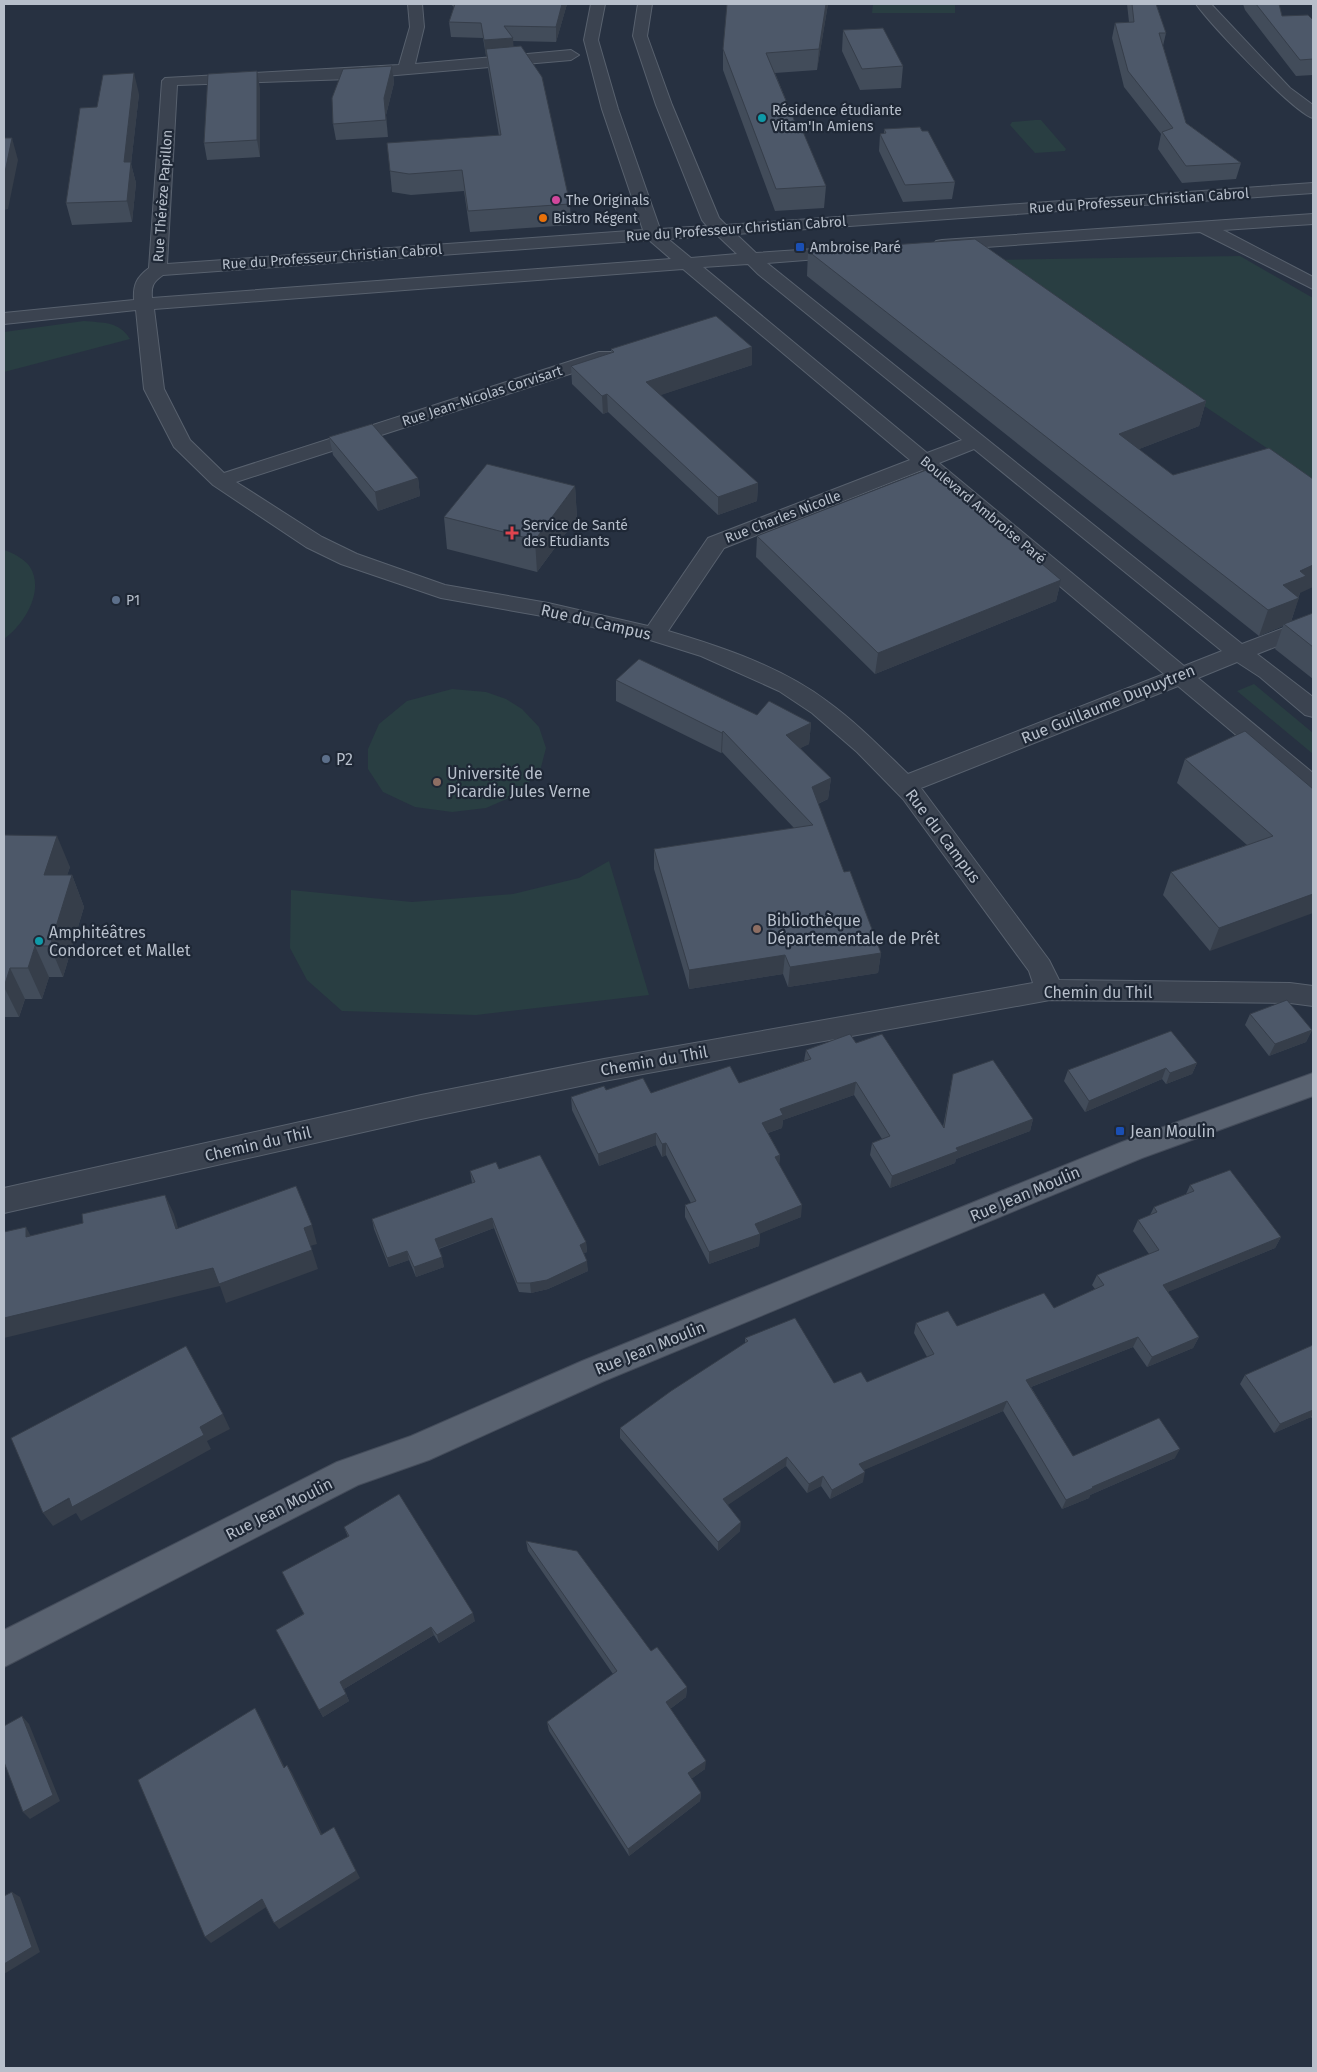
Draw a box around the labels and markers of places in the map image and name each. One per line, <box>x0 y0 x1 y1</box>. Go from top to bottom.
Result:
place label: Résidence étudiante Vitam'In Amiens <box>772 102 902 135</box>
marker: Résidence étudiante Vitam'In Amiens <box>756 112 768 124</box>
place label: The Originals <box>566 192 650 209</box>
marker: The Originals <box>550 194 562 206</box>
place label: Bistro Régent <box>553 210 639 227</box>
marker: Bistro Régent <box>537 212 549 224</box>
place label: Ambroise Paré <box>810 239 901 256</box>
marker: Ambroise Paré <box>794 241 806 253</box>
place label: Service de Santé des Etudiants <box>523 517 628 550</box>
marker: Service de Santé des Etudiants <box>505 526 519 540</box>
place label: P1 <box>126 592 140 609</box>
marker: P1 <box>110 594 122 606</box>
place label: P2 <box>336 750 353 769</box>
marker: P2 <box>320 753 332 765</box>
place label: Université de Picardie Jules Verne <box>447 764 590 801</box>
marker: Université de Picardie Jules Verne <box>431 776 443 788</box>
place label: Bibliothèque Départementale de Prêt <box>767 911 940 948</box>
place label: Amphitéâtres Condorcet et Mallet <box>49 923 191 960</box>
marker: Bibliothèque Départementale de Prêt <box>751 923 763 935</box>
marker: Amphitéâtres Condorcet et Mallet <box>33 935 45 947</box>
place label: Jean Moulin <box>1130 1122 1215 1141</box>
marker: Jean Moulin <box>1114 1125 1126 1137</box>

